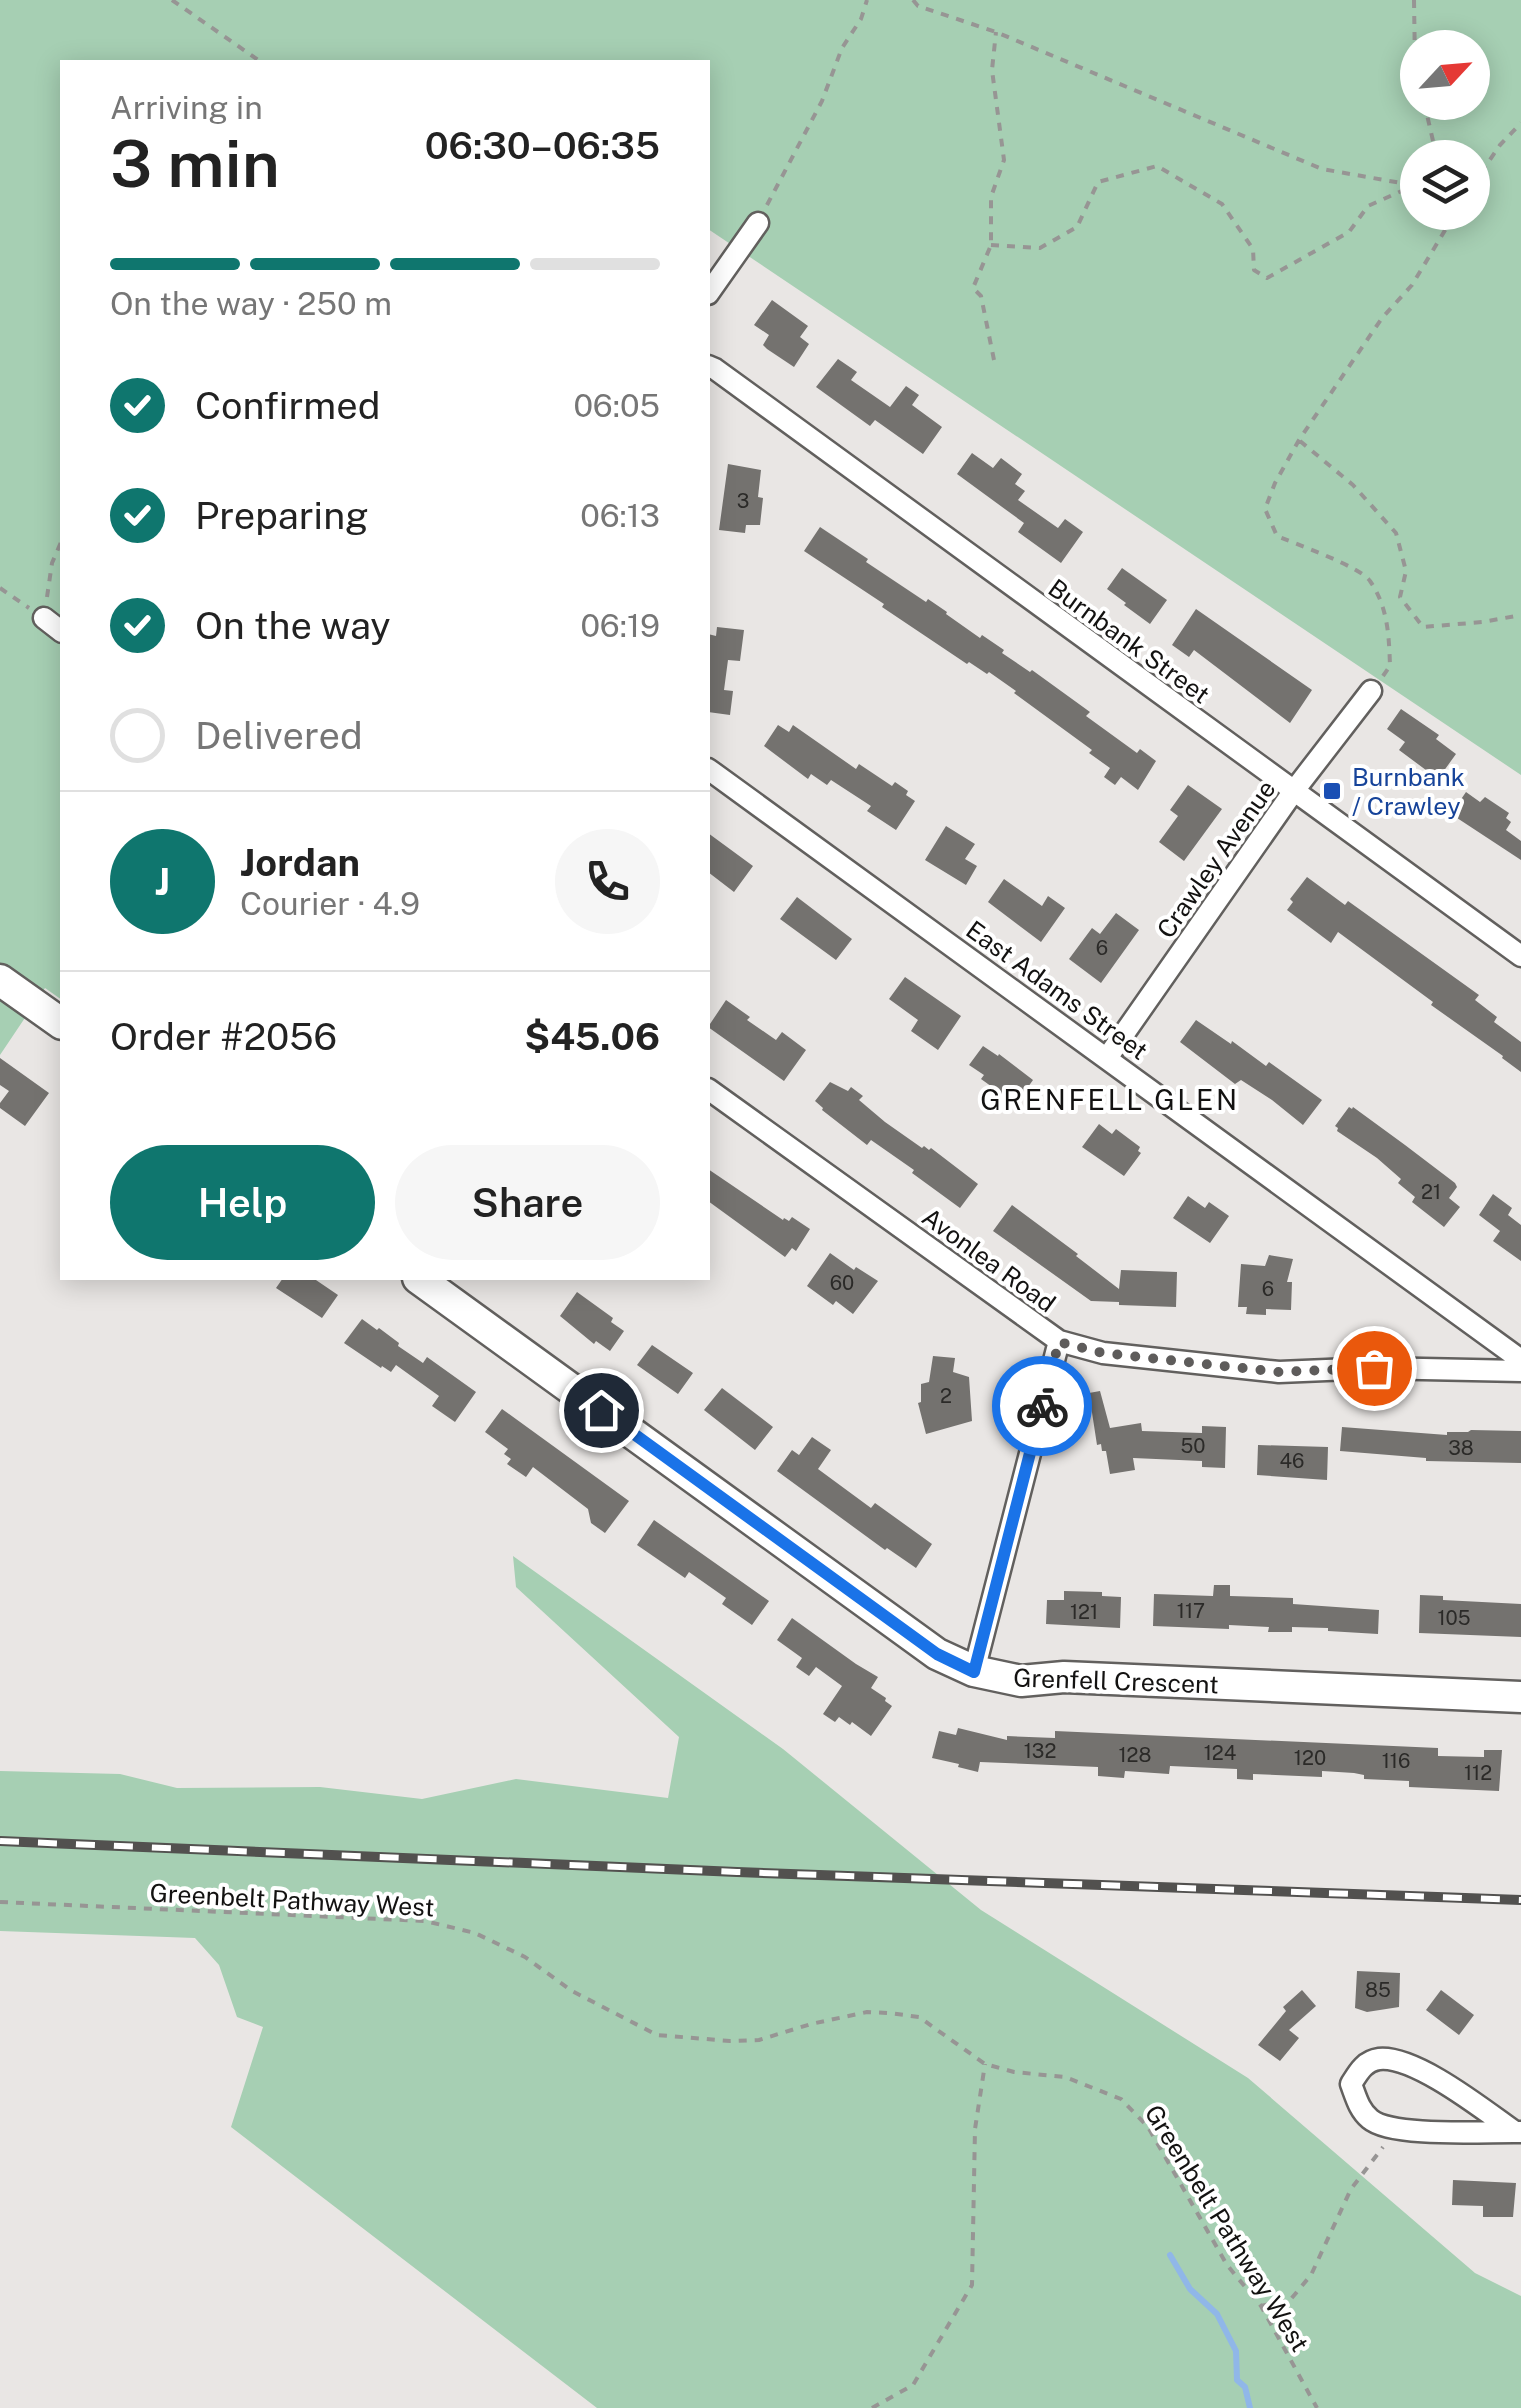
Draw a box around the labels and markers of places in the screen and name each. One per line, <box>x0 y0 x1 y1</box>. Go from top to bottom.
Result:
place label: Burnbank / Crawley <box>1352 762 1465 821</box>
marker: Burnbank / Crawley <box>1321 780 1343 802</box>
pin <box>1332 1326 1417 1411</box>
pin <box>559 1368 644 1453</box>

